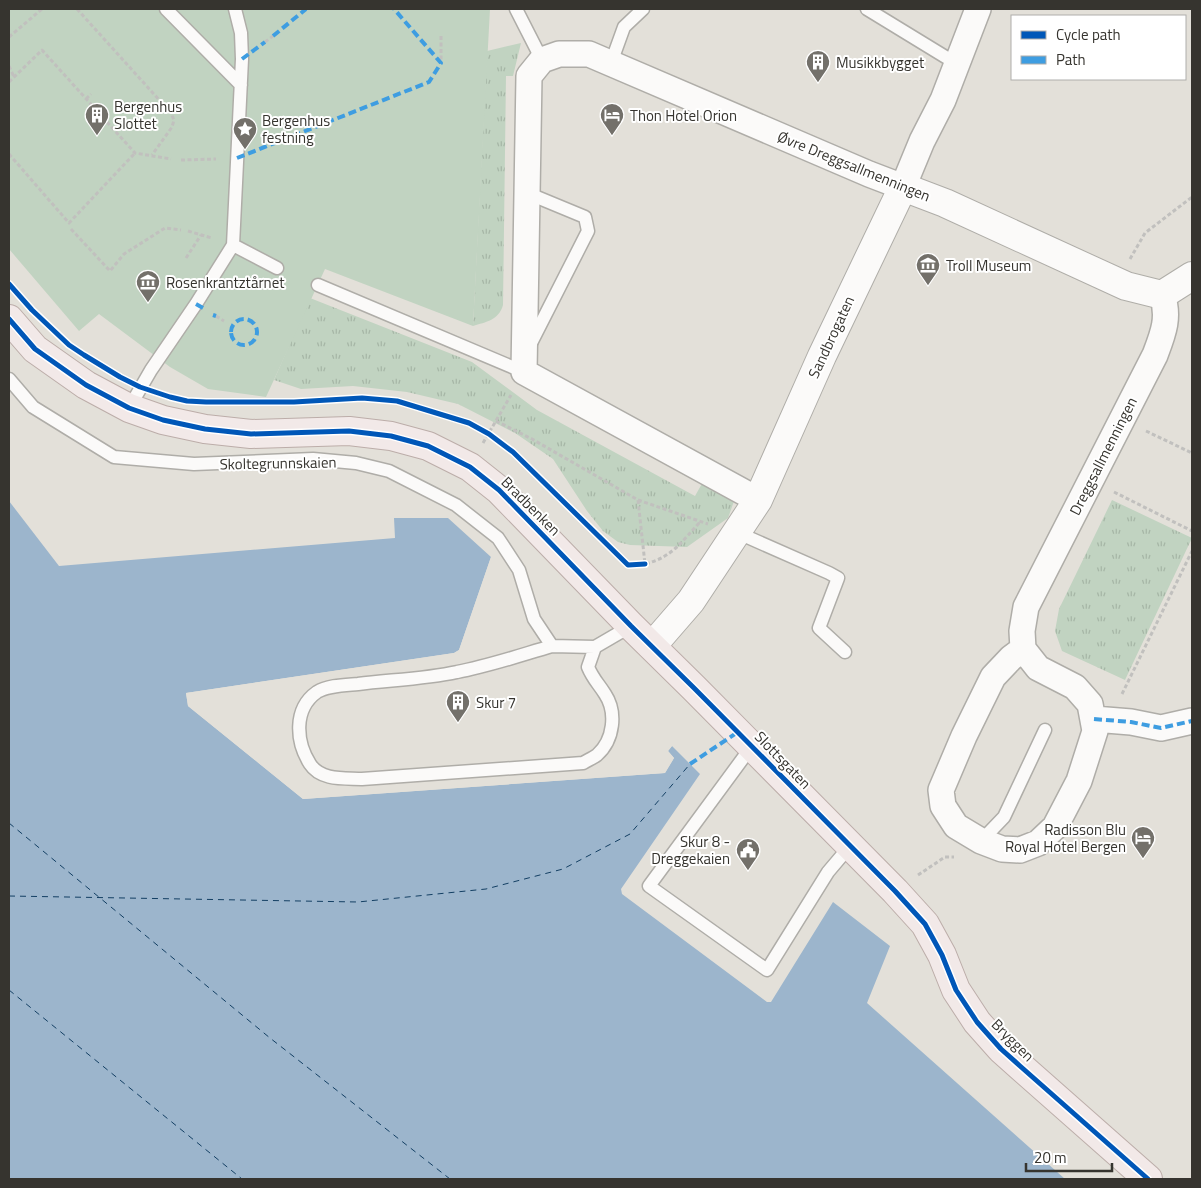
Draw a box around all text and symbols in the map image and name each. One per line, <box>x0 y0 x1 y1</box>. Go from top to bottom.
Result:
legend <box>1011 15 1186 80</box>
text: Cycle path <box>1056 23 1121 46</box>
text: Path <box>1056 48 1086 71</box>
building icon: Musikkbygget <box>805 49 831 83</box>
place label: Musikkbygget <box>836 51 925 74</box>
place label: Bergenhus Slottet <box>114 95 182 135</box>
building icon: Bergenhus Slottet <box>84 102 110 136</box>
hotel icon: Thon Hotel Orion <box>599 102 625 136</box>
place label: Thon Hotel Orion <box>630 104 737 127</box>
place label: Bergenhus festning <box>262 109 330 149</box>
place icon: Bergenhus festning <box>232 116 258 150</box>
street label: Øvre Dreggsallmenningen <box>774 125 934 207</box>
museum icon: Troll Museum <box>915 252 941 286</box>
place label: Troll Museum <box>946 254 1031 277</box>
museum icon: Rosenkrantztårnet <box>135 269 161 303</box>
place label: Rosenkrantztårnet <box>166 271 285 294</box>
street label: Sandbrogaten <box>802 292 860 382</box>
street label: Dreggsallmenningen <box>1063 393 1143 519</box>
street label: Skoltegrunnskaien <box>219 450 337 476</box>
street label: Bradbenken <box>496 471 566 541</box>
building icon: Skur 7 <box>445 689 471 723</box>
place label: Skur 7 <box>476 691 516 714</box>
street label: Slottsgaten <box>749 726 817 794</box>
place label: Radisson Blu Royal Hotel Bergen <box>1005 818 1126 858</box>
hotel icon: Radisson Blu Royal Hotel Bergen <box>1130 825 1156 859</box>
place label: Skur 8 - Dreggekaien <box>651 830 730 870</box>
public building icon: Skur 8 - Dreggekaien <box>735 837 761 871</box>
street label: Bryggen <box>986 1013 1040 1067</box>
scale bar <box>1026 1140 1112 1172</box>
text: 20 m <box>1034 1146 1067 1169</box>

